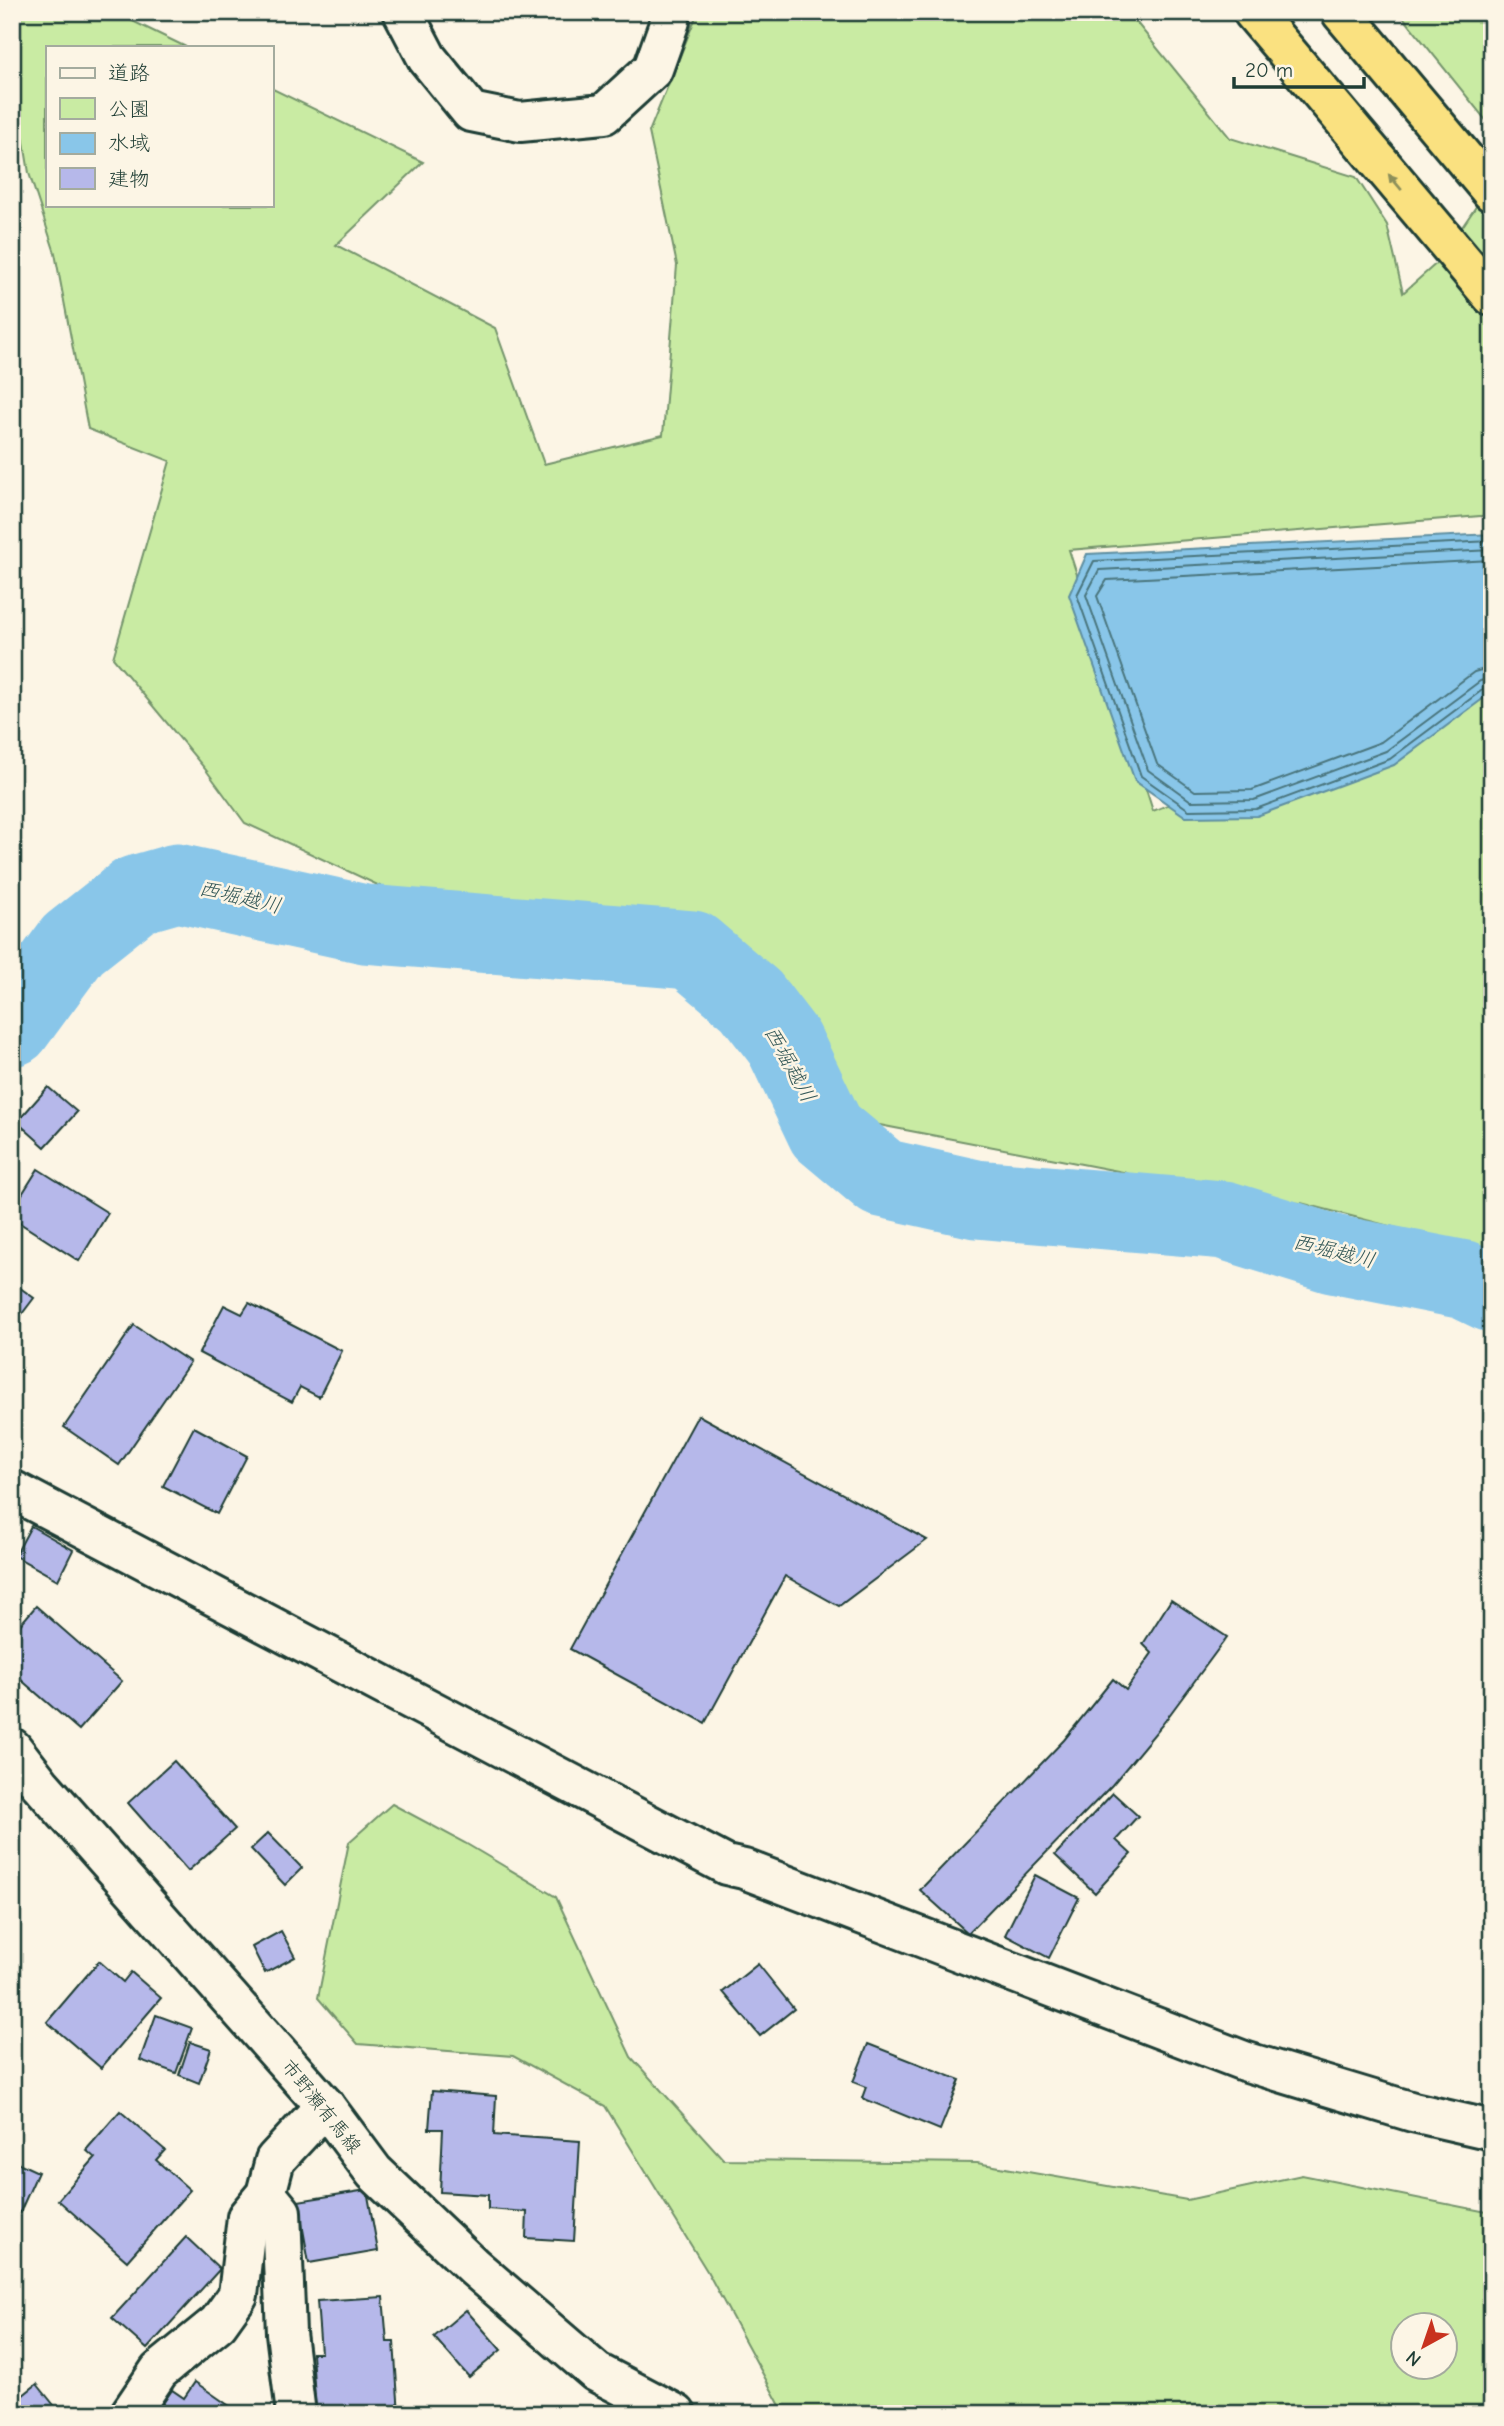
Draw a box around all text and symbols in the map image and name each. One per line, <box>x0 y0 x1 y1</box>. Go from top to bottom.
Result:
legend <box>46 46 273 206</box>
scale bar <box>1234 46 1364 90</box>
text: 20 m <box>1245 58 1293 82</box>
text: 道路 <box>108 61 150 85</box>
text: 公園 <box>108 97 150 121</box>
text: 水域 <box>108 131 150 155</box>
text: 建物 <box>108 167 150 191</box>
one-way arrow <box>1388 174 1403 191</box>
water label: 西堀越川 <box>196 876 284 918</box>
water label: 西堀越川 <box>759 1021 821 1107</box>
water label: 西堀越川 <box>1290 1229 1378 1273</box>
street label: 市野瀬有馬線 <box>277 2055 366 2158</box>
north arrow <box>1388 2310 1458 2380</box>
text: N <box>1402 2346 1426 2371</box>

